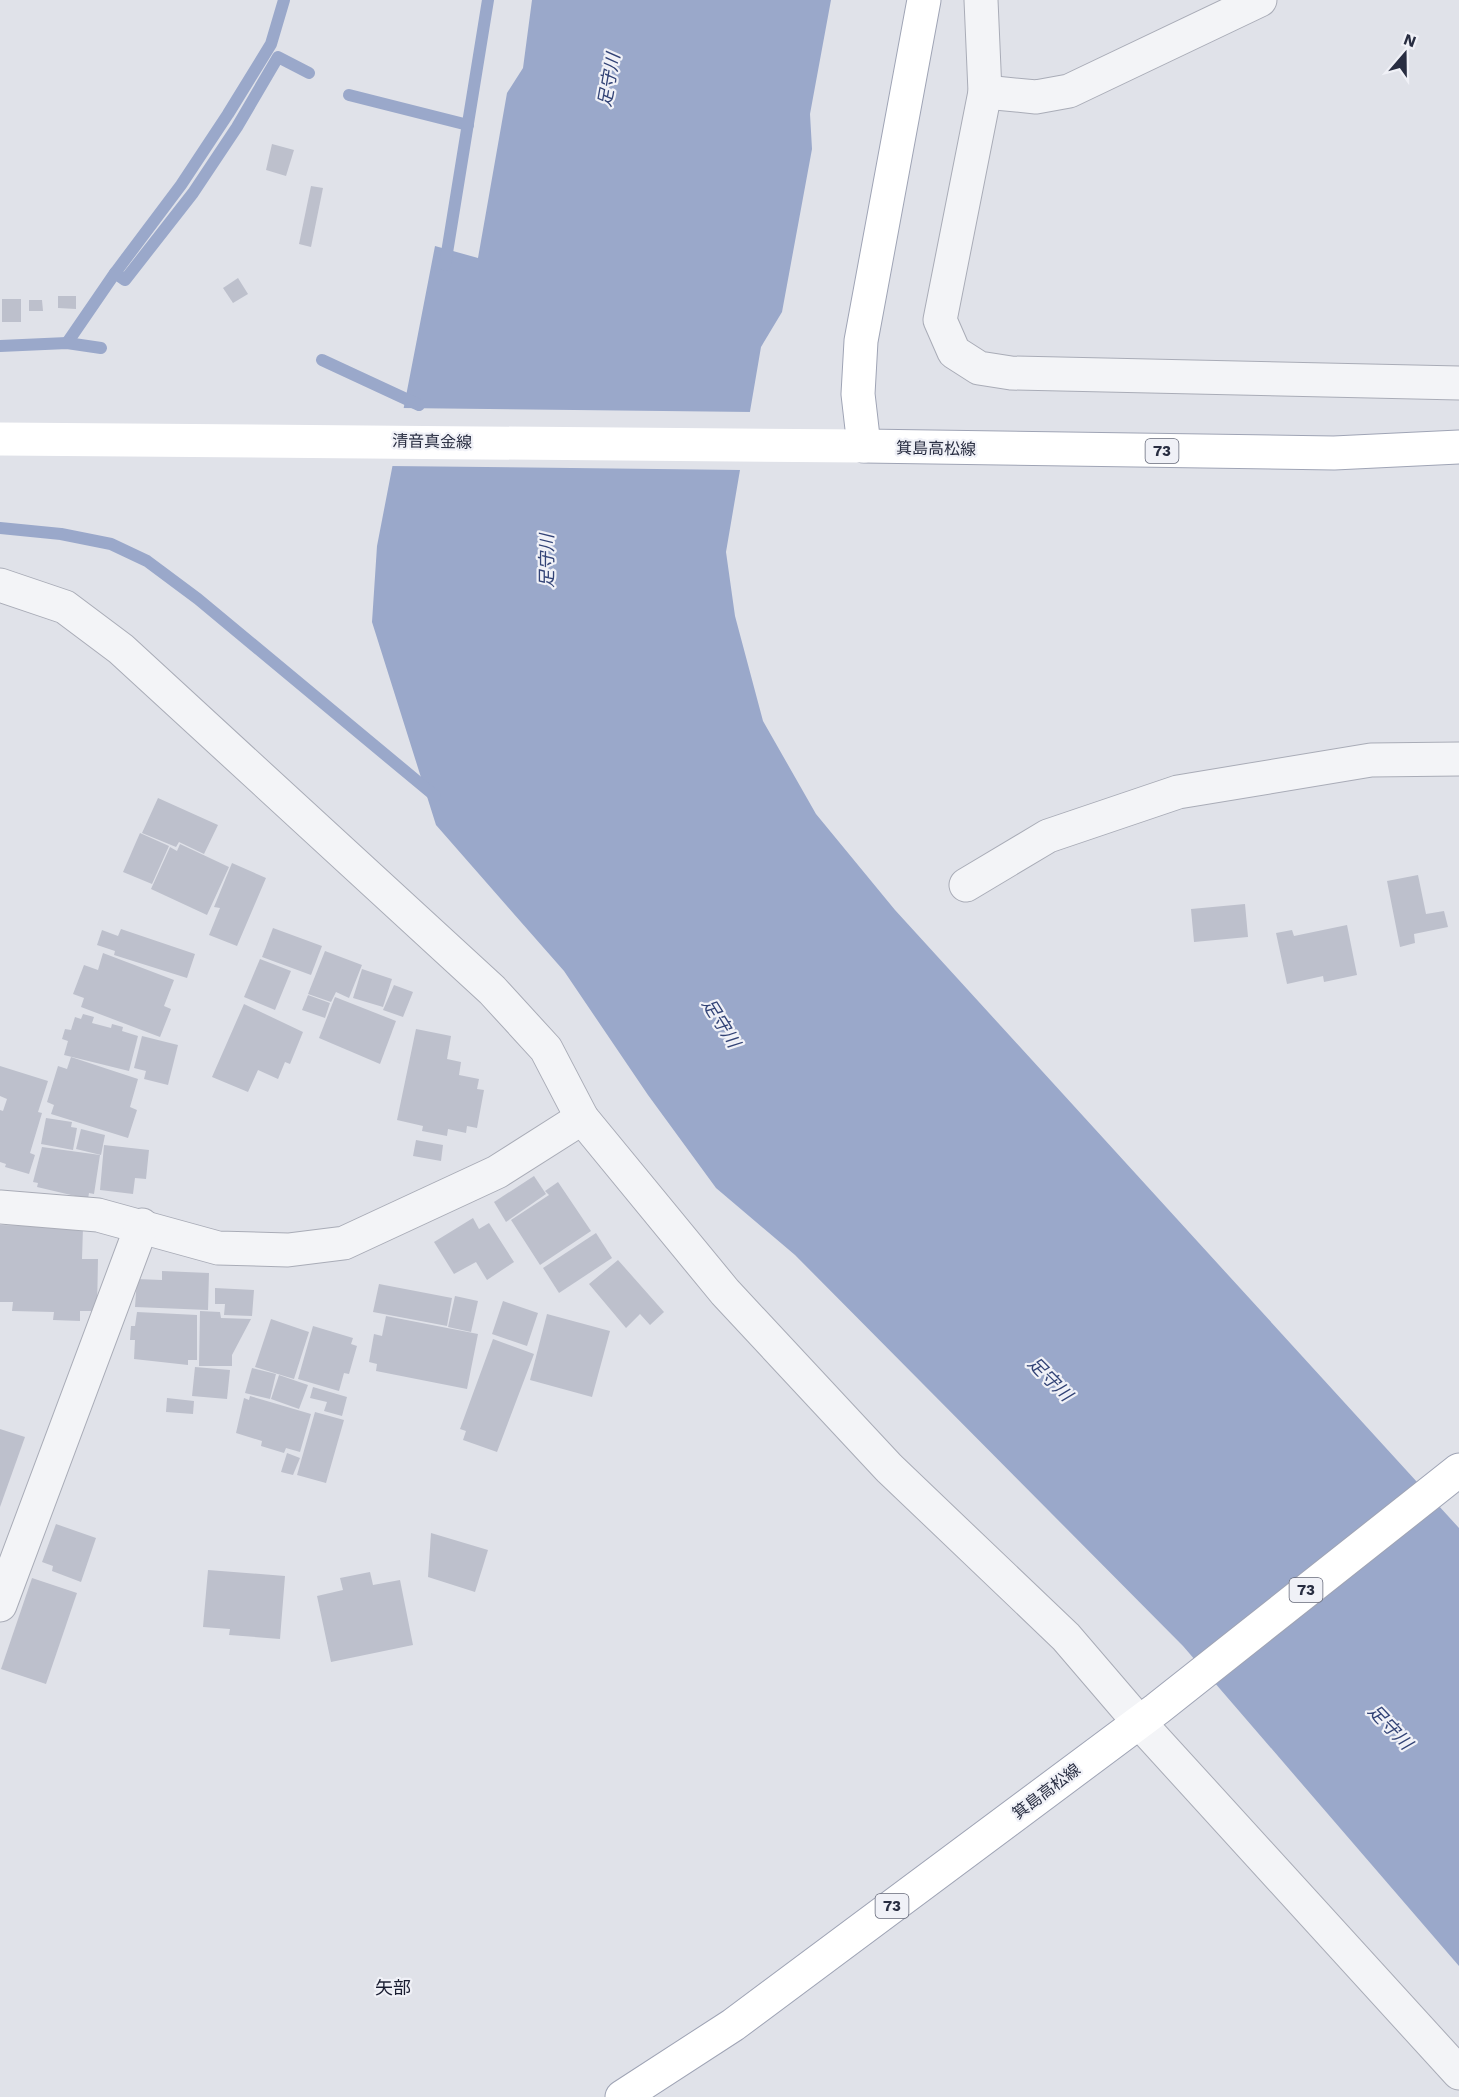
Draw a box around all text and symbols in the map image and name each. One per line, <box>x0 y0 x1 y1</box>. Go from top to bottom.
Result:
north arrow <box>1375 24 1435 84</box>
text: N <box>1401 29 1419 51</box>
water label: 足守川 <box>593 50 624 108</box>
street label: 清音真金線 <box>392 431 472 452</box>
street label: 箕島高松線 <box>896 438 976 459</box>
road number: 73 <box>1146 439 1178 463</box>
water label: 足守川 <box>536 532 557 588</box>
water label: 足守川 <box>698 994 746 1053</box>
water label: 足守川 <box>1024 1352 1078 1407</box>
road number: 73 <box>1290 1578 1322 1602</box>
water label: 足守川 <box>1364 1700 1418 1755</box>
street label: 箕島高松線 <box>1009 1760 1084 1823</box>
road number: 73 <box>876 1894 908 1918</box>
district label: 矢部 <box>375 1977 411 1998</box>

